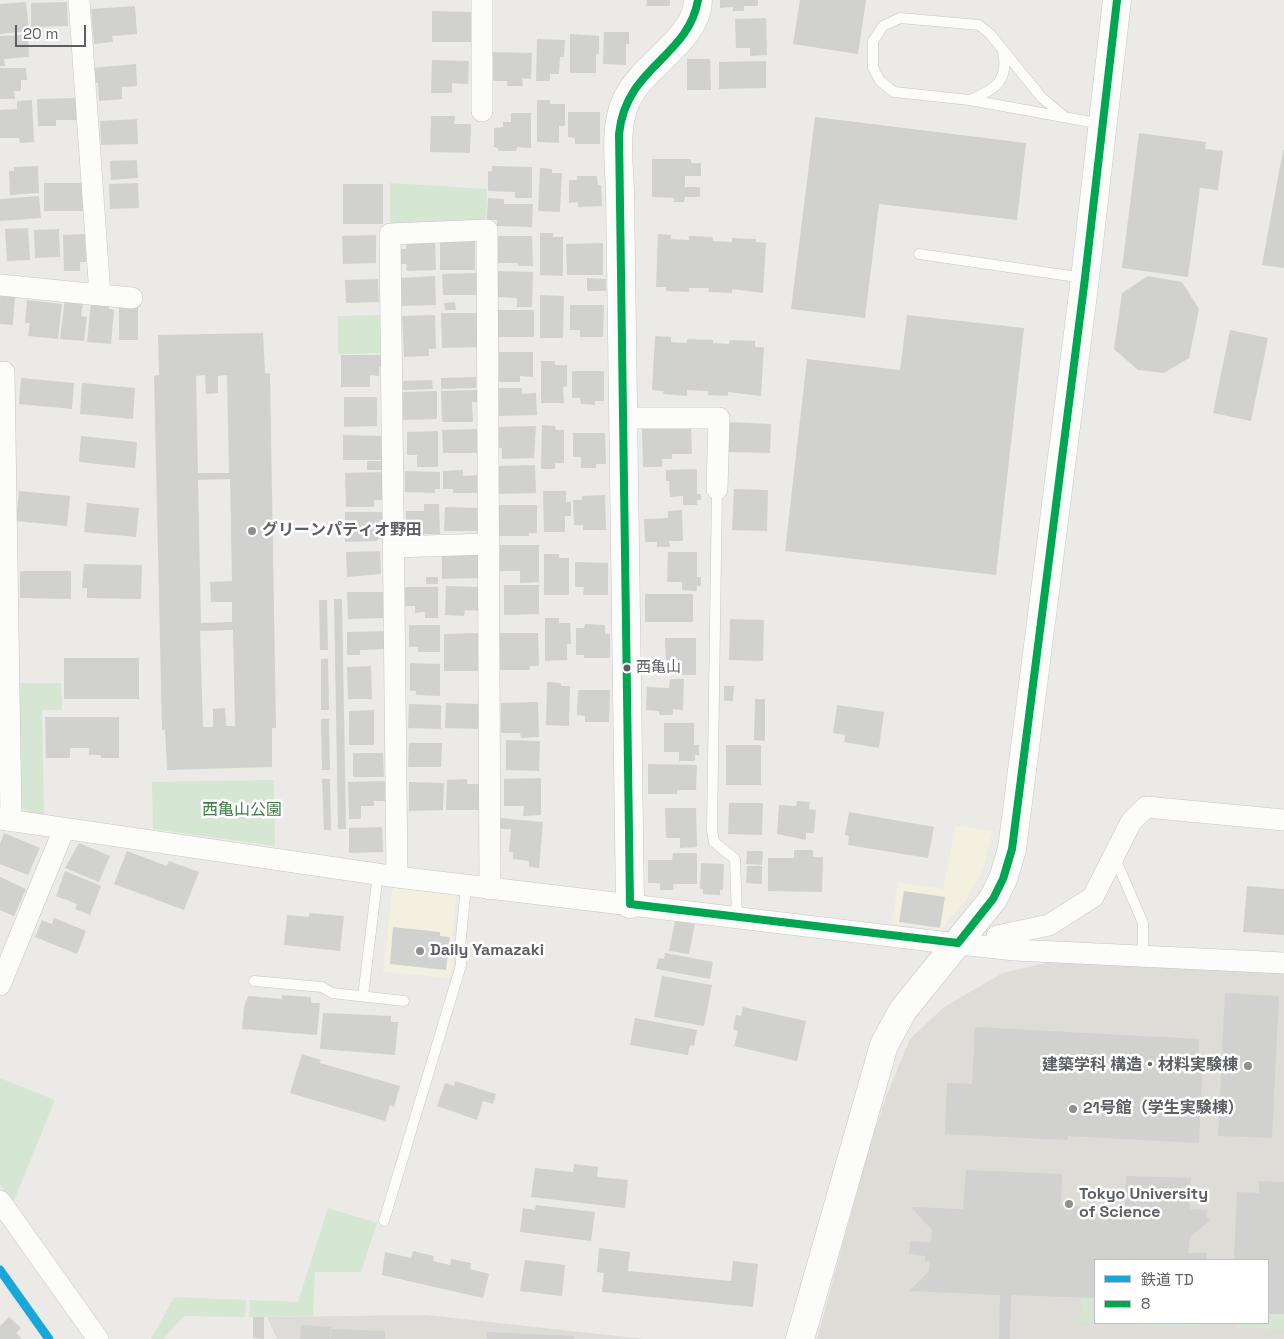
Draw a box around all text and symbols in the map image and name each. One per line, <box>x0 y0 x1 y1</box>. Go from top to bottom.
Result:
scale bar <box>18 15 89 47</box>
text: 20 m <box>23 24 58 43</box>
place label: グリーンパティオ野田 <box>262 521 422 541</box>
marker: グリーンパティオ野田 <box>246 525 258 537</box>
place label: 西亀山 <box>636 659 681 677</box>
marker: 西亀山 <box>622 663 632 673</box>
park label: 西亀山公園 <box>202 801 282 821</box>
place label: Daily Yamazaki <box>430 941 544 961</box>
marker: Daily Yamazaki <box>414 945 426 957</box>
place label: 建築学科 構造・材料実験棟 <box>1042 1056 1238 1076</box>
marker: 建築学科 構造・材料実験棟 <box>1242 1060 1254 1072</box>
place label: 21号館（学生実験棟） <box>1083 1099 1244 1119</box>
marker: 21号館（学生実験棟） <box>1067 1103 1079 1115</box>
place label: Tokyo University of Science <box>1079 1185 1208 1223</box>
marker: Tokyo University of Science <box>1063 1198 1075 1210</box>
legend <box>1094 1259 1269 1324</box>
text: 鉄道 TD <box>1141 1270 1194 1289</box>
text: 8 <box>1141 1294 1150 1313</box>

